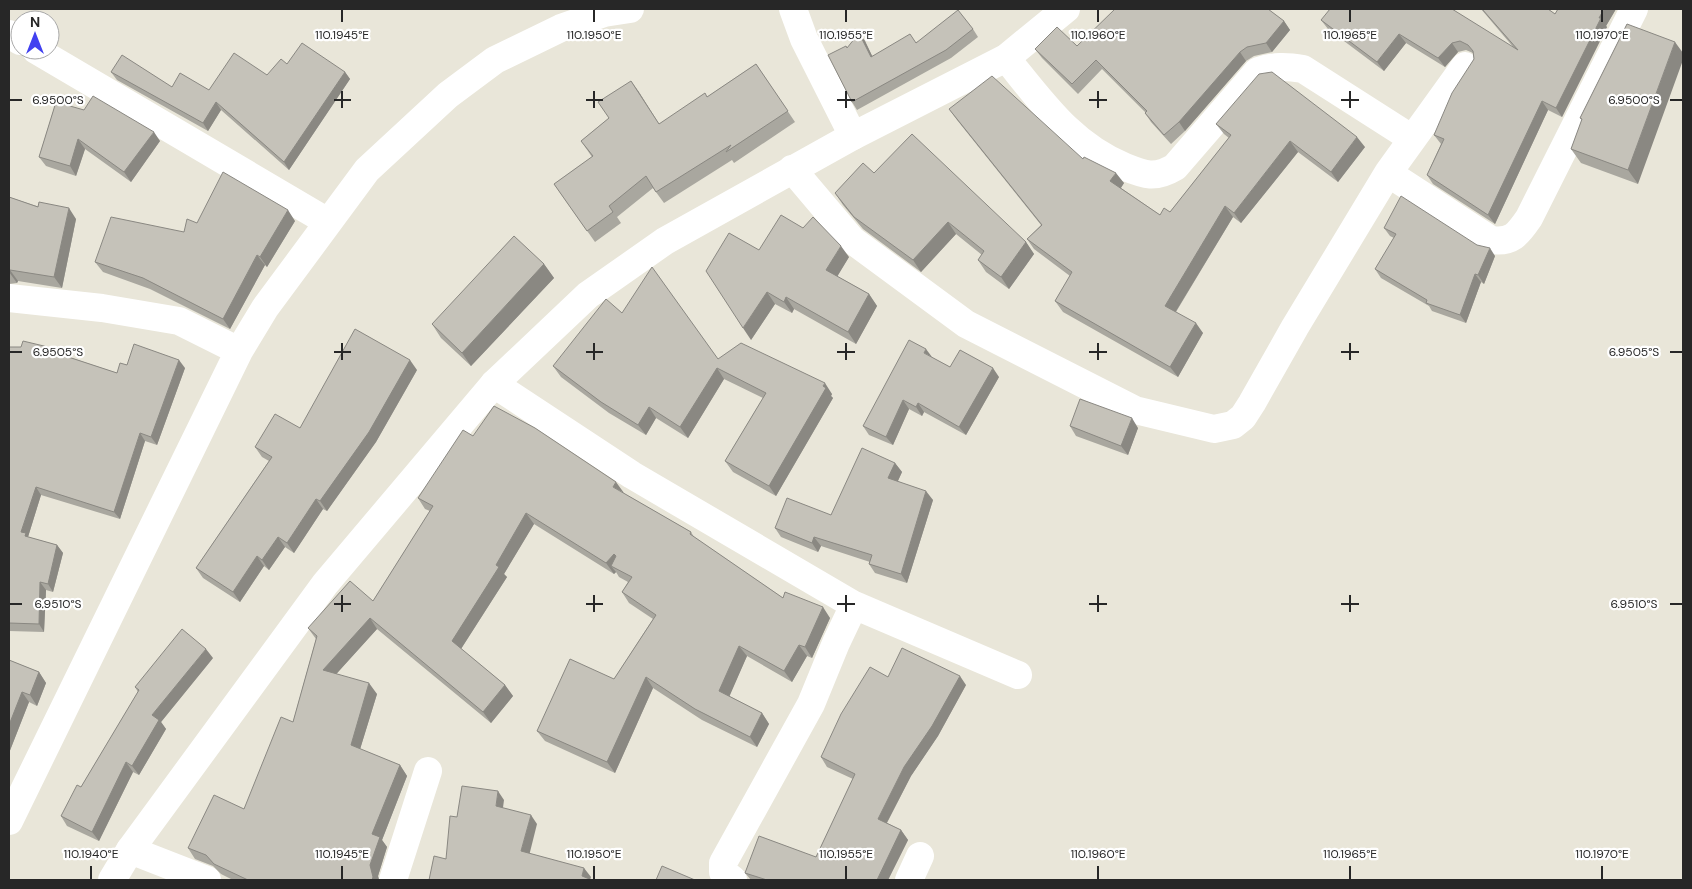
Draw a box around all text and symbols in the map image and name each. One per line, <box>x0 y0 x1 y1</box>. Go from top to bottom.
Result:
north arrow <box>10 10 60 60</box>
text: N <box>30 13 40 31</box>
text: 110.1945°E <box>315 27 369 43</box>
text: 110.1950°E <box>566 27 622 43</box>
text: 110.1955°E <box>819 27 873 43</box>
text: 110.1960°E <box>1070 27 1126 43</box>
text: 110.1965°E <box>1323 27 1377 43</box>
text: 110.1970°E <box>1575 27 1629 43</box>
text: 6.9500°S <box>32 92 84 108</box>
text: 6.9500°S <box>1608 92 1660 108</box>
text: 6.9505°S <box>33 344 83 360</box>
text: 6.9505°S <box>1609 344 1659 360</box>
text: 6.9510°S <box>35 596 82 612</box>
text: 6.9510°S <box>1611 596 1658 612</box>
text: 110.1940°E <box>64 846 119 862</box>
text: 110.1945°E <box>315 846 369 862</box>
text: 110.1950°E <box>566 846 622 862</box>
text: 110.1955°E <box>819 846 873 862</box>
text: 110.1960°E <box>1070 846 1126 862</box>
text: 110.1965°E <box>1323 846 1377 862</box>
text: 110.1970°E <box>1575 846 1629 862</box>

